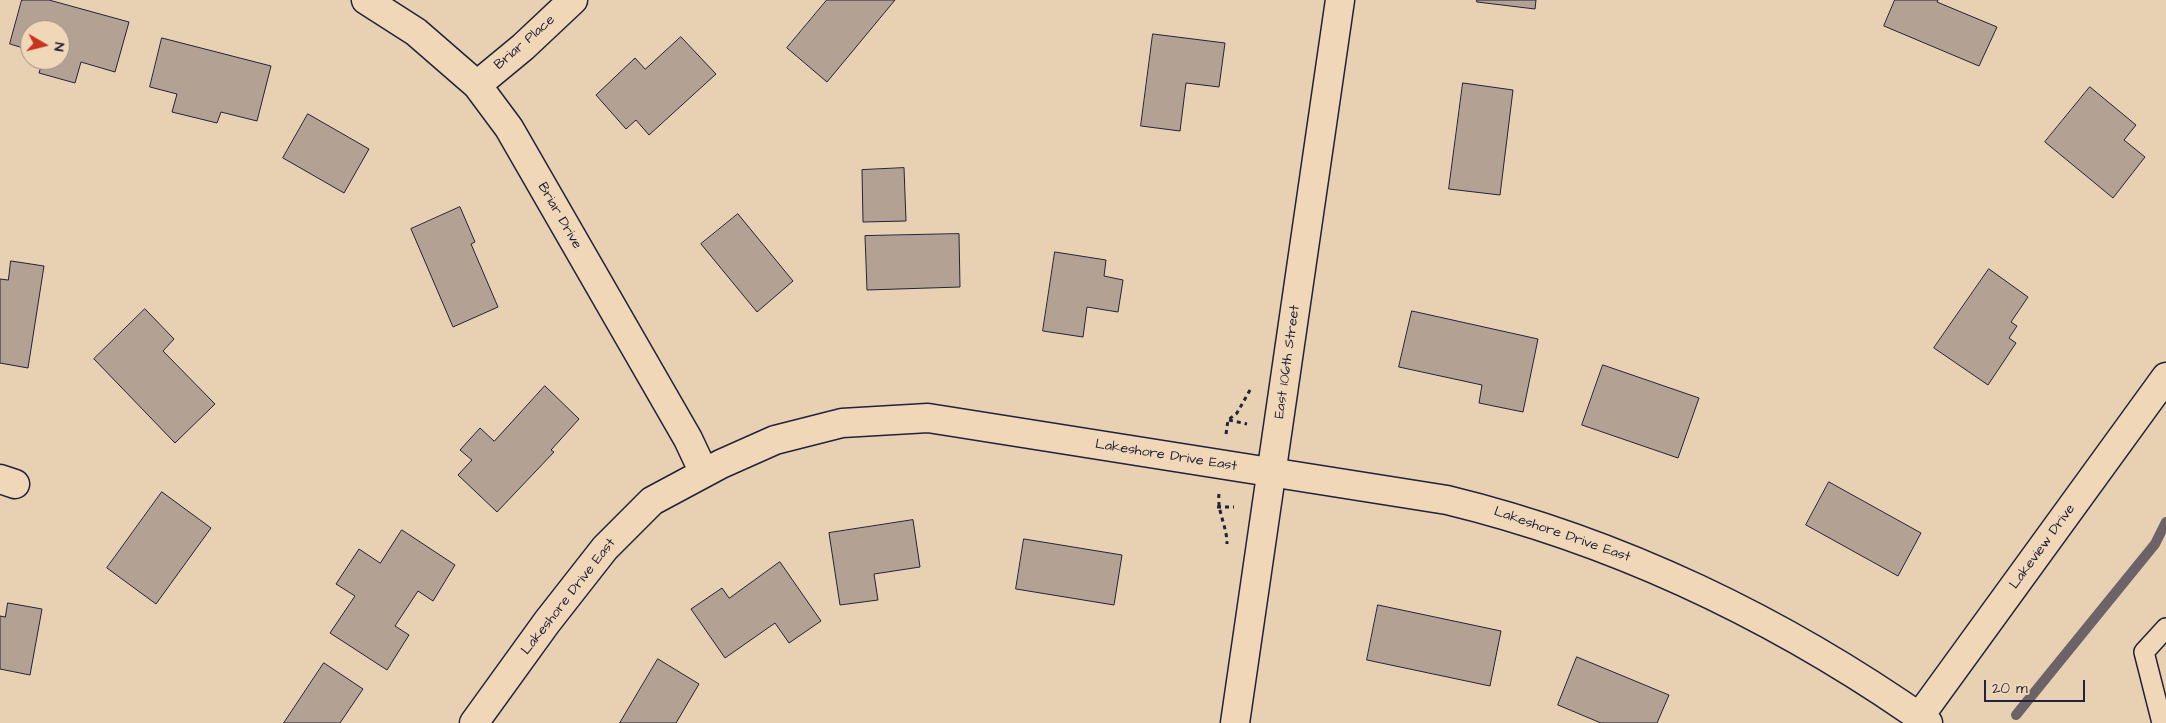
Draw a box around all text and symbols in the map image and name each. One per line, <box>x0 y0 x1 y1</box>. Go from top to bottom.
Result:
street label: Briar Place <box>491 12 559 74</box>
north arrow <box>20 20 70 70</box>
text: N <box>48 41 69 53</box>
street label: Briar Drive <box>533 180 585 252</box>
street label: East 106th Street <box>1272 304 1304 420</box>
street label: Lakeshore Drive East <box>1094 437 1238 475</box>
street label: Lakeview Drive <box>2007 501 2079 593</box>
street label: Lakeshore Drive East <box>1492 504 1632 566</box>
street label: Lakeshore Drive East <box>518 535 620 659</box>
scale bar <box>1986 670 2087 702</box>
text: 20 m <box>1992 678 2028 699</box>

